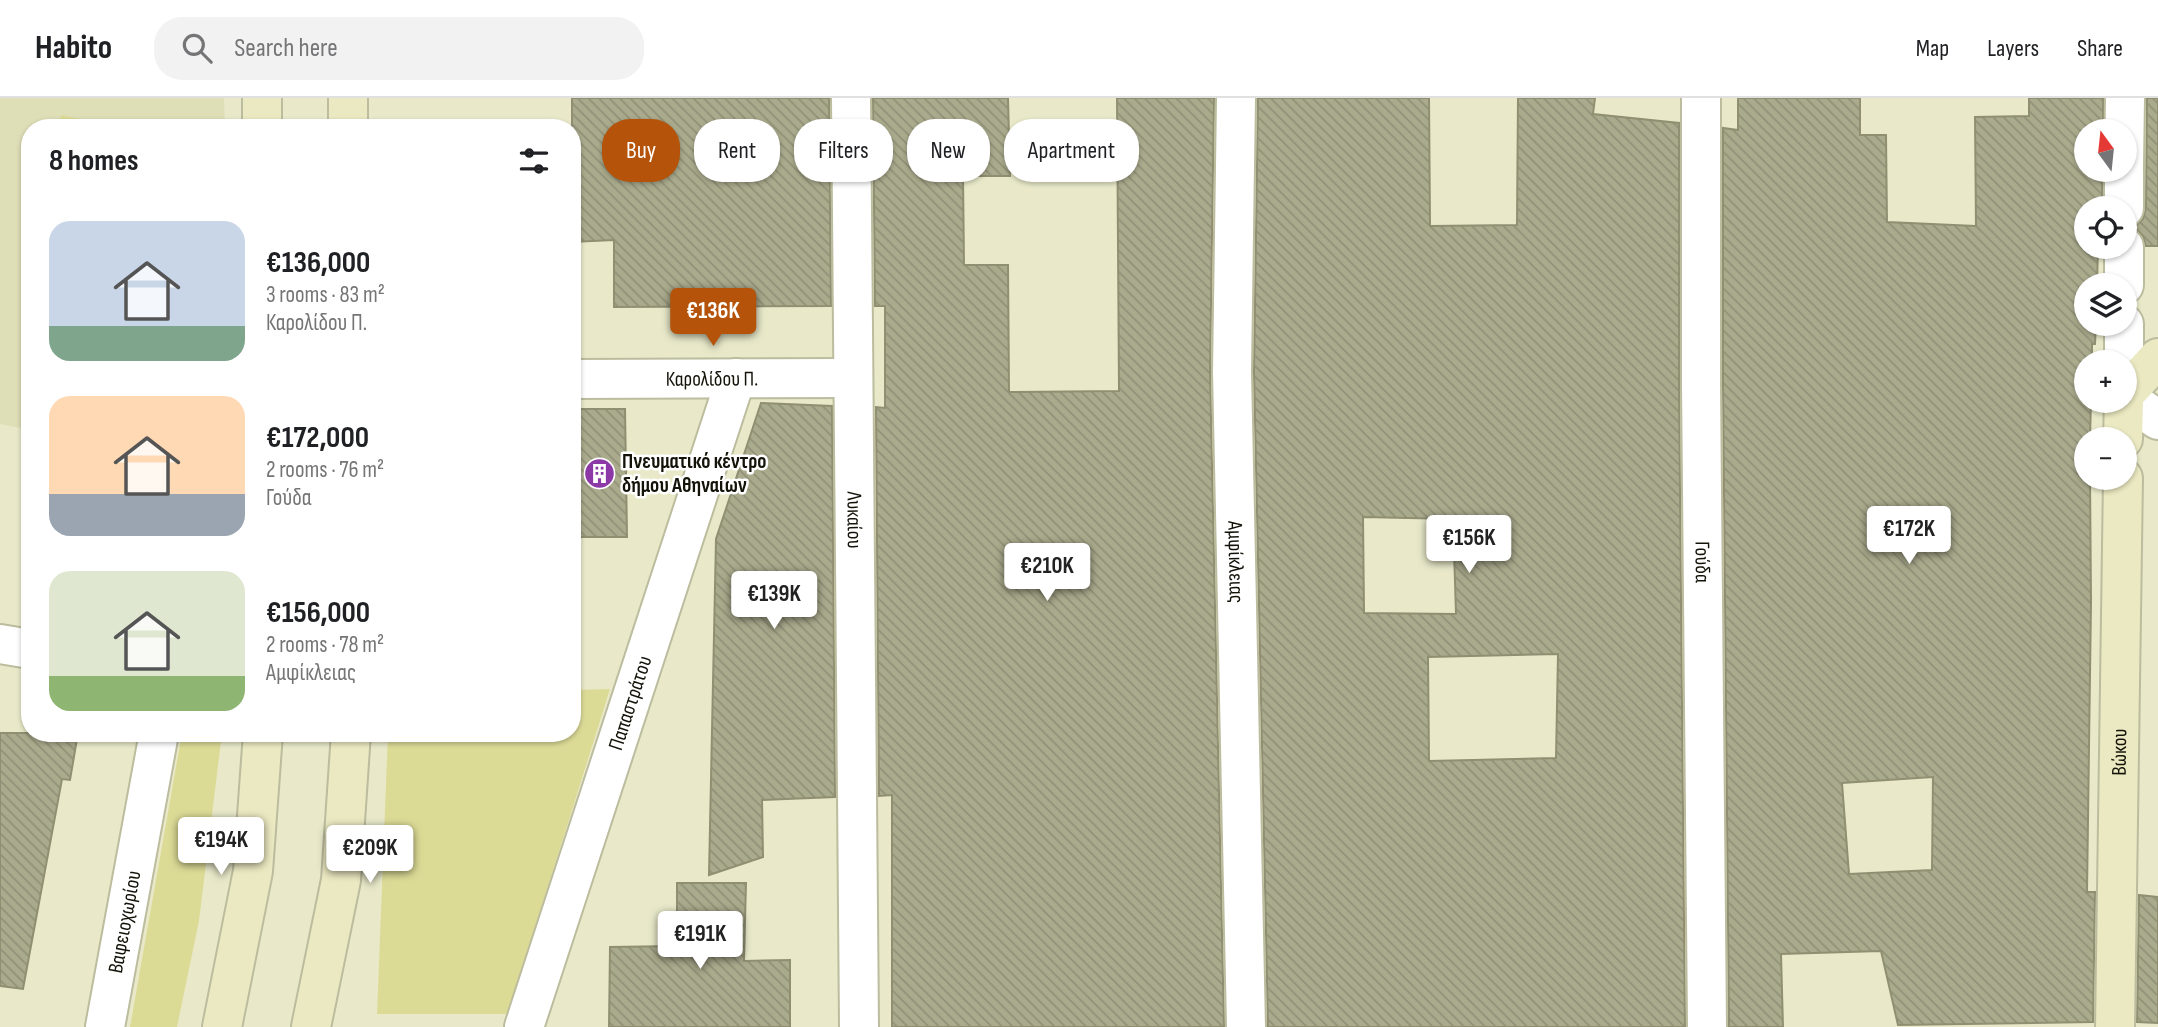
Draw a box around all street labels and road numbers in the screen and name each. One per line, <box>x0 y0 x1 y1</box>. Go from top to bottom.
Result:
street label: Καρολίδου Π. <box>666 366 758 391</box>
street label: Λυκαίου <box>842 490 867 549</box>
street label: Αμφίκλειας <box>1223 520 1249 603</box>
street label: Γούδα <box>1690 541 1715 583</box>
street label: Παπαστράτου <box>603 653 657 753</box>
street label: Βώκου <box>2106 728 2132 776</box>
street label: Βαφειοχωρίου <box>103 868 146 975</box>

